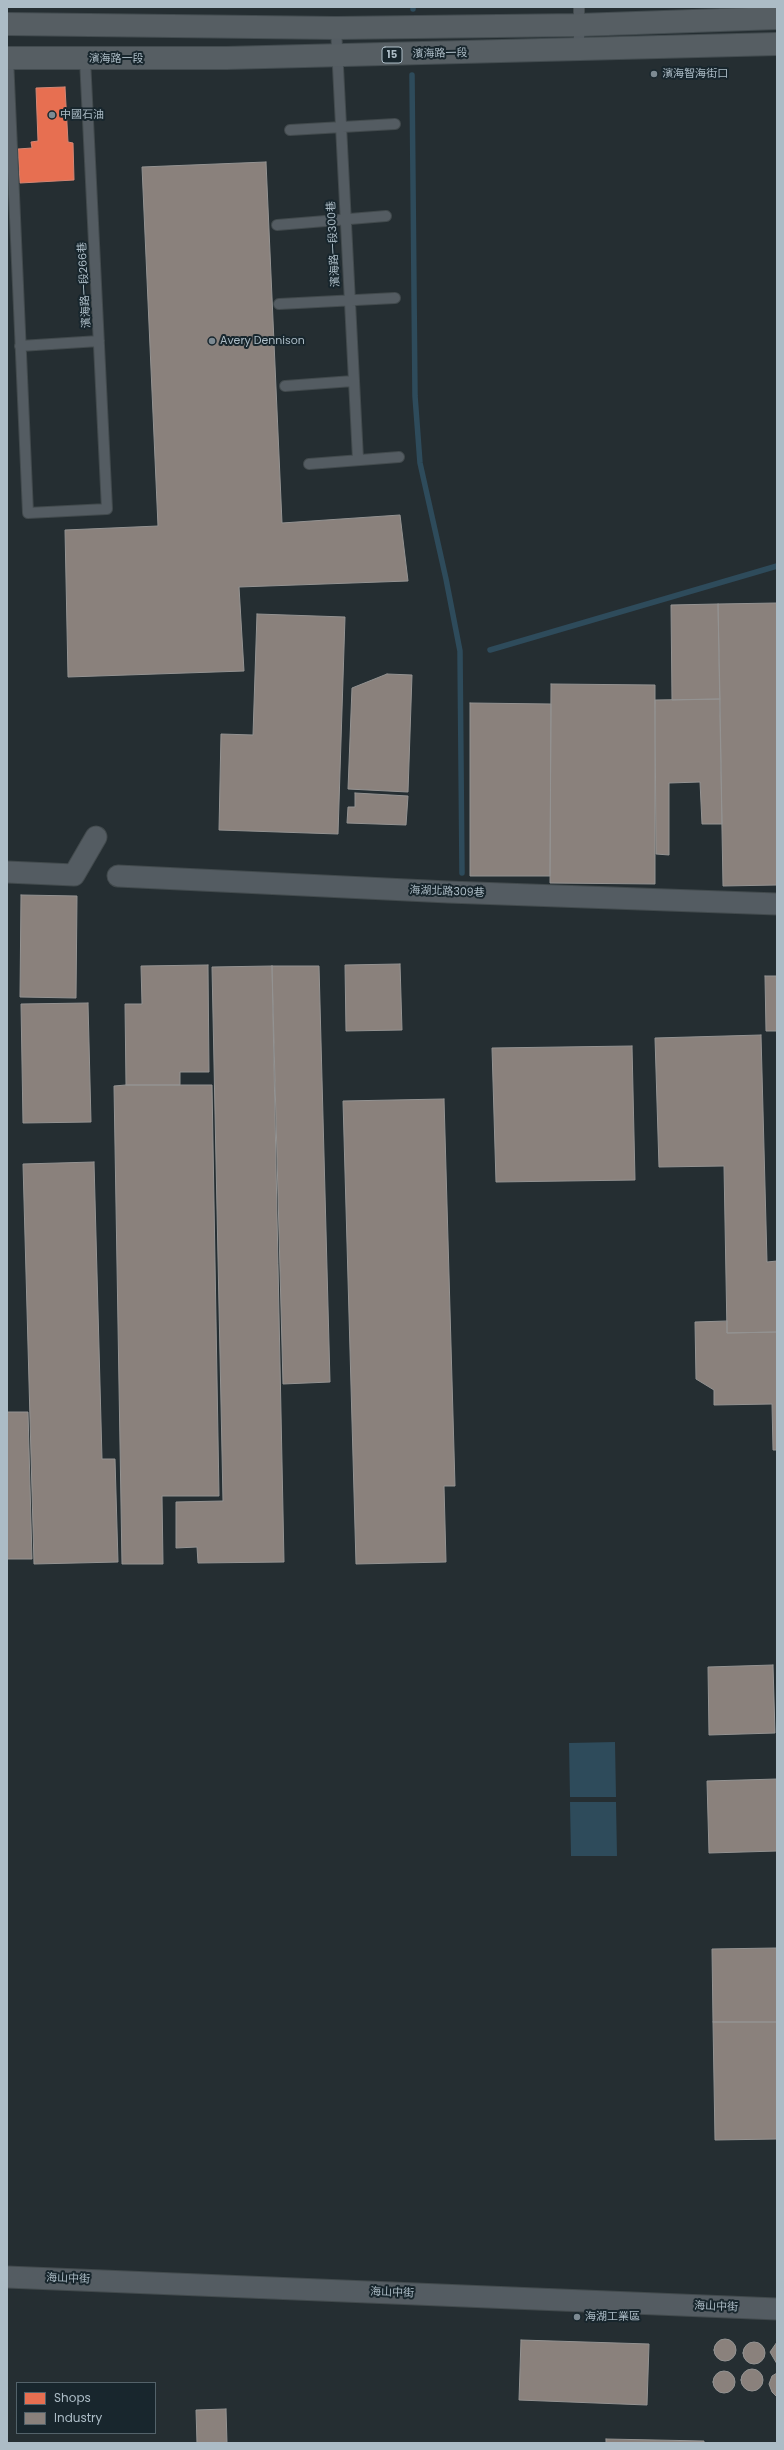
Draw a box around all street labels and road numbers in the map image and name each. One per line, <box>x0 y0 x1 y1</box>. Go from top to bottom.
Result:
road number: 15 <box>382 47 402 63</box>
street label: 濱海路一段 <box>412 47 468 61</box>
street label: 濱海路一段 <box>89 52 143 66</box>
street label: 濱海路一段300巷 <box>325 201 343 287</box>
street label: 濱海路一段266巷 <box>76 242 94 328</box>
street label: 海湖北路309巷 <box>409 884 485 900</box>
street label: 海山中街 <box>46 2272 90 2286</box>
street label: 海山中街 <box>370 2286 414 2300</box>
street label: 海山中街 <box>694 2300 738 2314</box>

